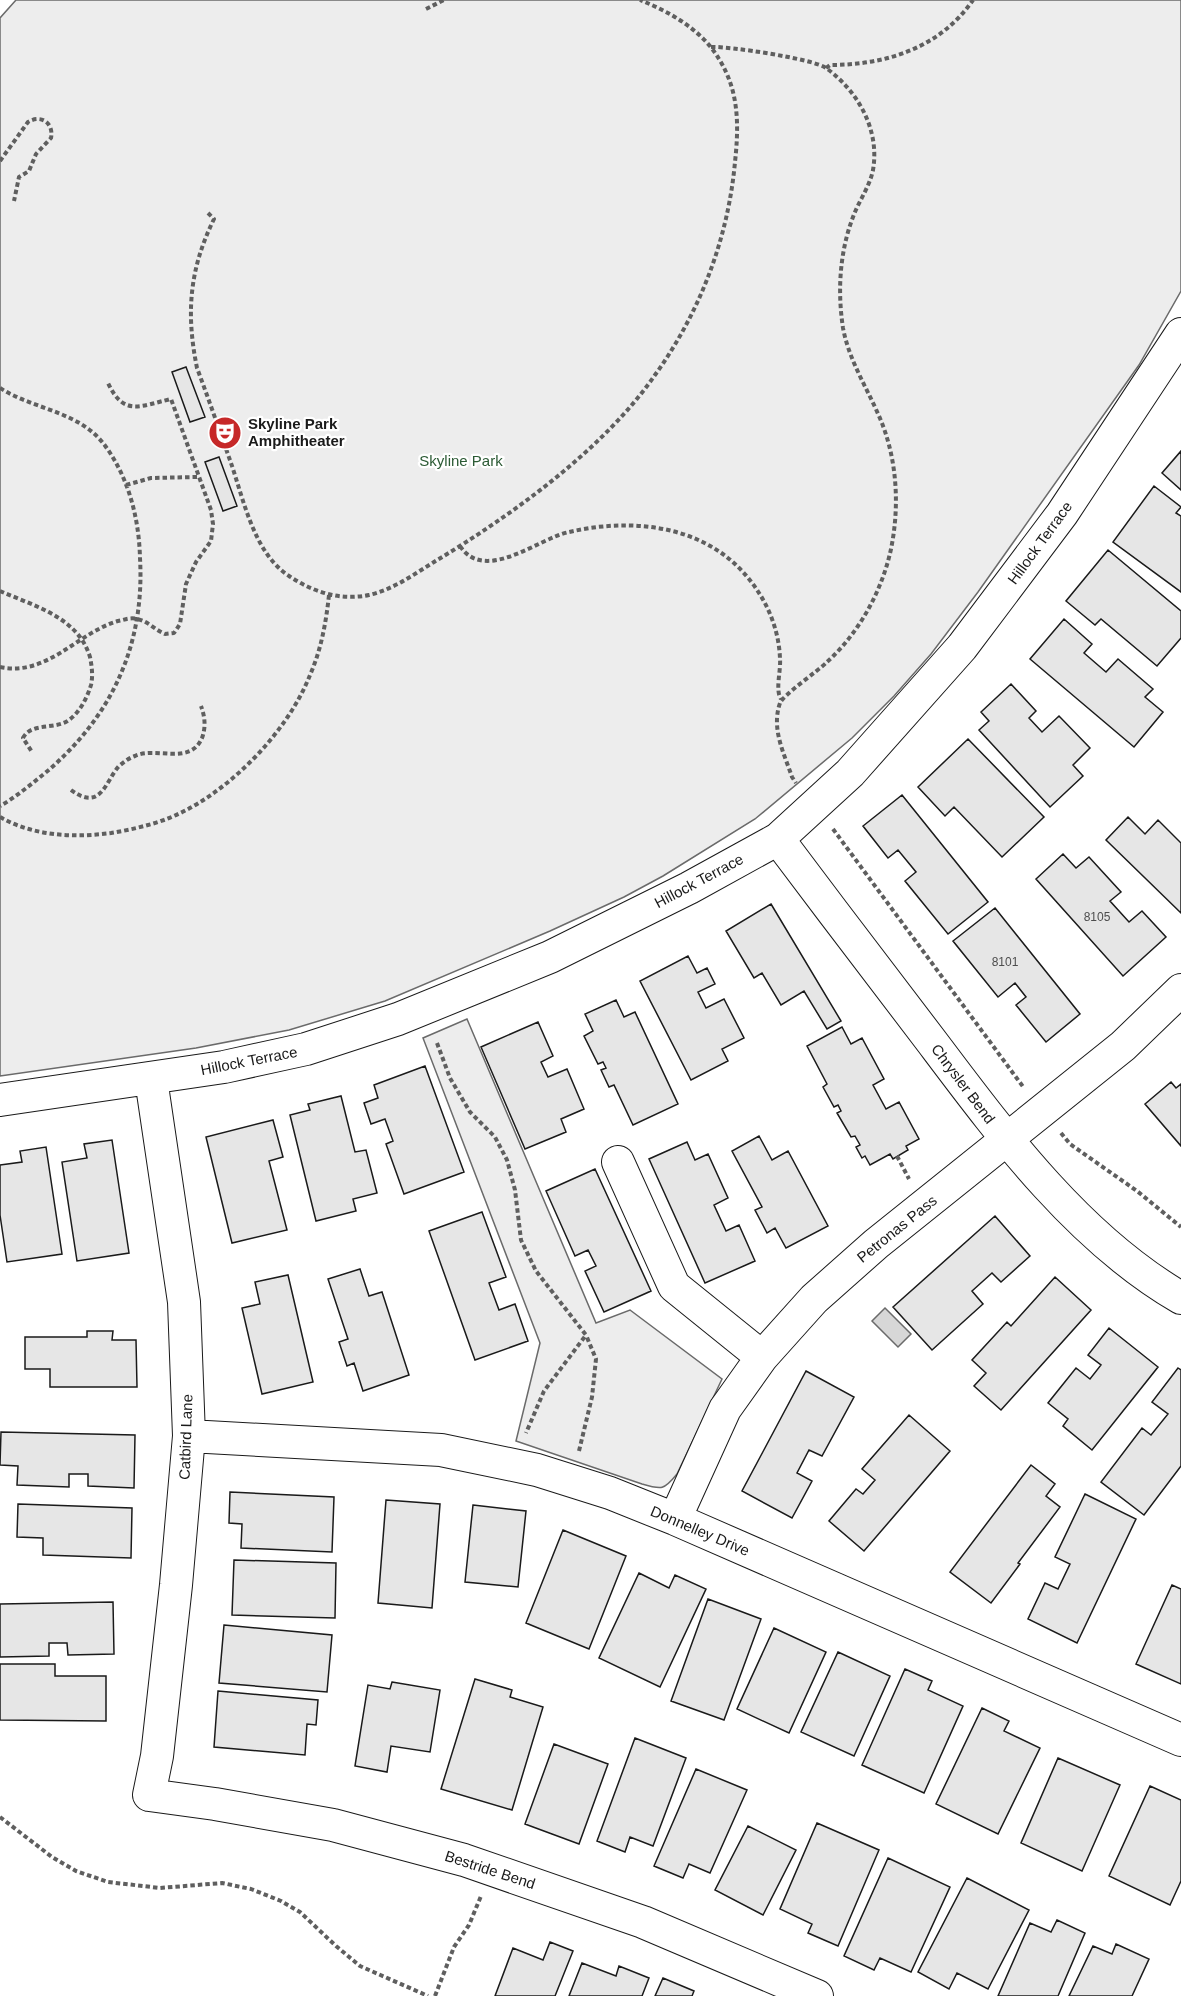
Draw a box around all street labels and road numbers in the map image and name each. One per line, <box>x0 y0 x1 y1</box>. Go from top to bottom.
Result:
street label: Hillock Terrace <box>1004 498 1075 587</box>
street label: Hillock Terrace <box>651 850 746 911</box>
street label: Chrysler Bend <box>928 1041 999 1127</box>
street label: Hillock Terrace <box>199 1043 299 1078</box>
street label: Petronas Pass <box>853 1191 940 1266</box>
street label: Catbird Lane <box>176 1394 195 1480</box>
street label: Donnelley Drive <box>648 1502 752 1559</box>
street label: Bestride Bend <box>443 1847 538 1892</box>

